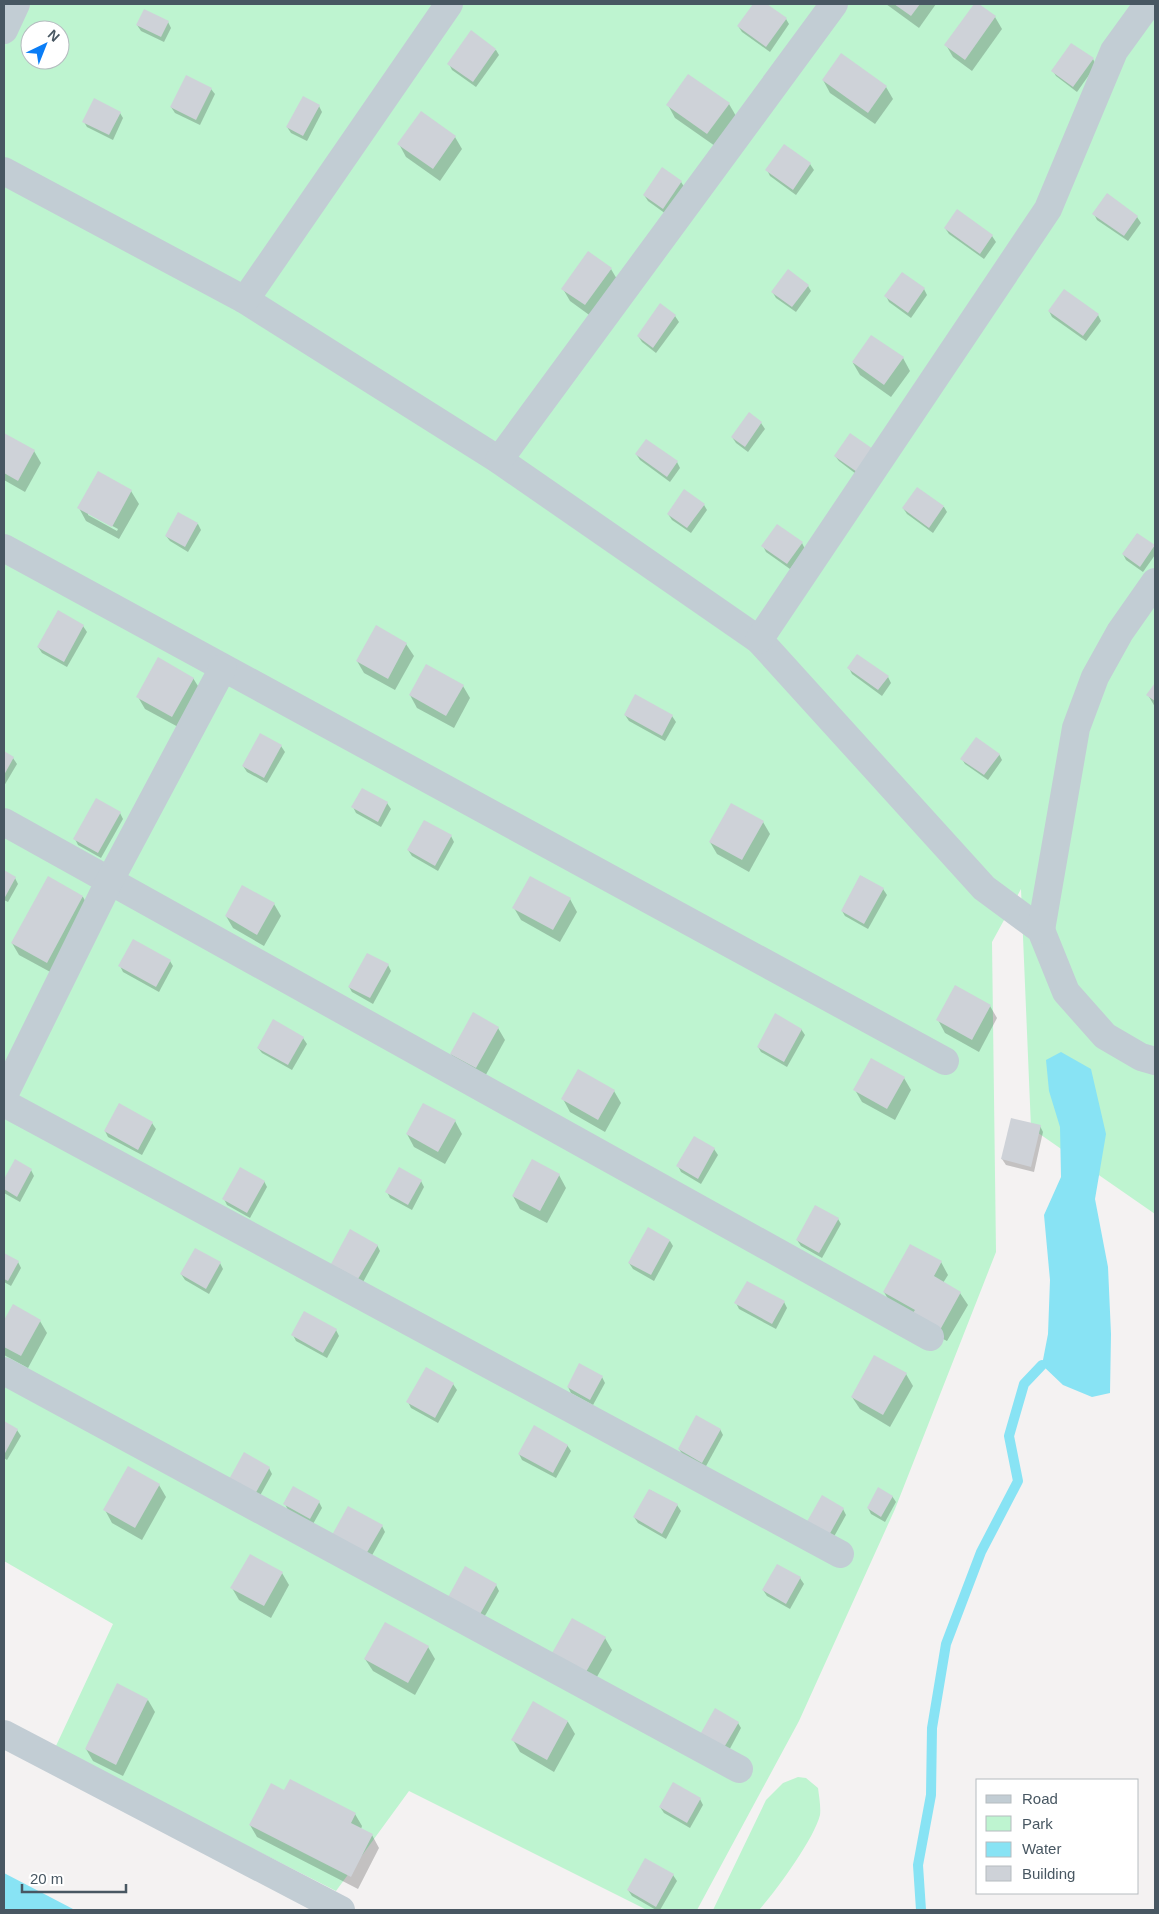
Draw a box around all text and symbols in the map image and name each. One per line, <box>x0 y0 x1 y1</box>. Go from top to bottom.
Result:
north arrow <box>20 20 70 70</box>
text: N <box>45 26 63 45</box>
legend <box>976 1779 1139 1894</box>
text: Road <box>1022 1790 1058 1807</box>
text: Park <box>1022 1815 1053 1832</box>
text: Water <box>1022 1840 1061 1857</box>
scale bar <box>22 1862 126 1894</box>
text: Building <box>1022 1865 1075 1882</box>
text: 20 m <box>30 1870 63 1887</box>

